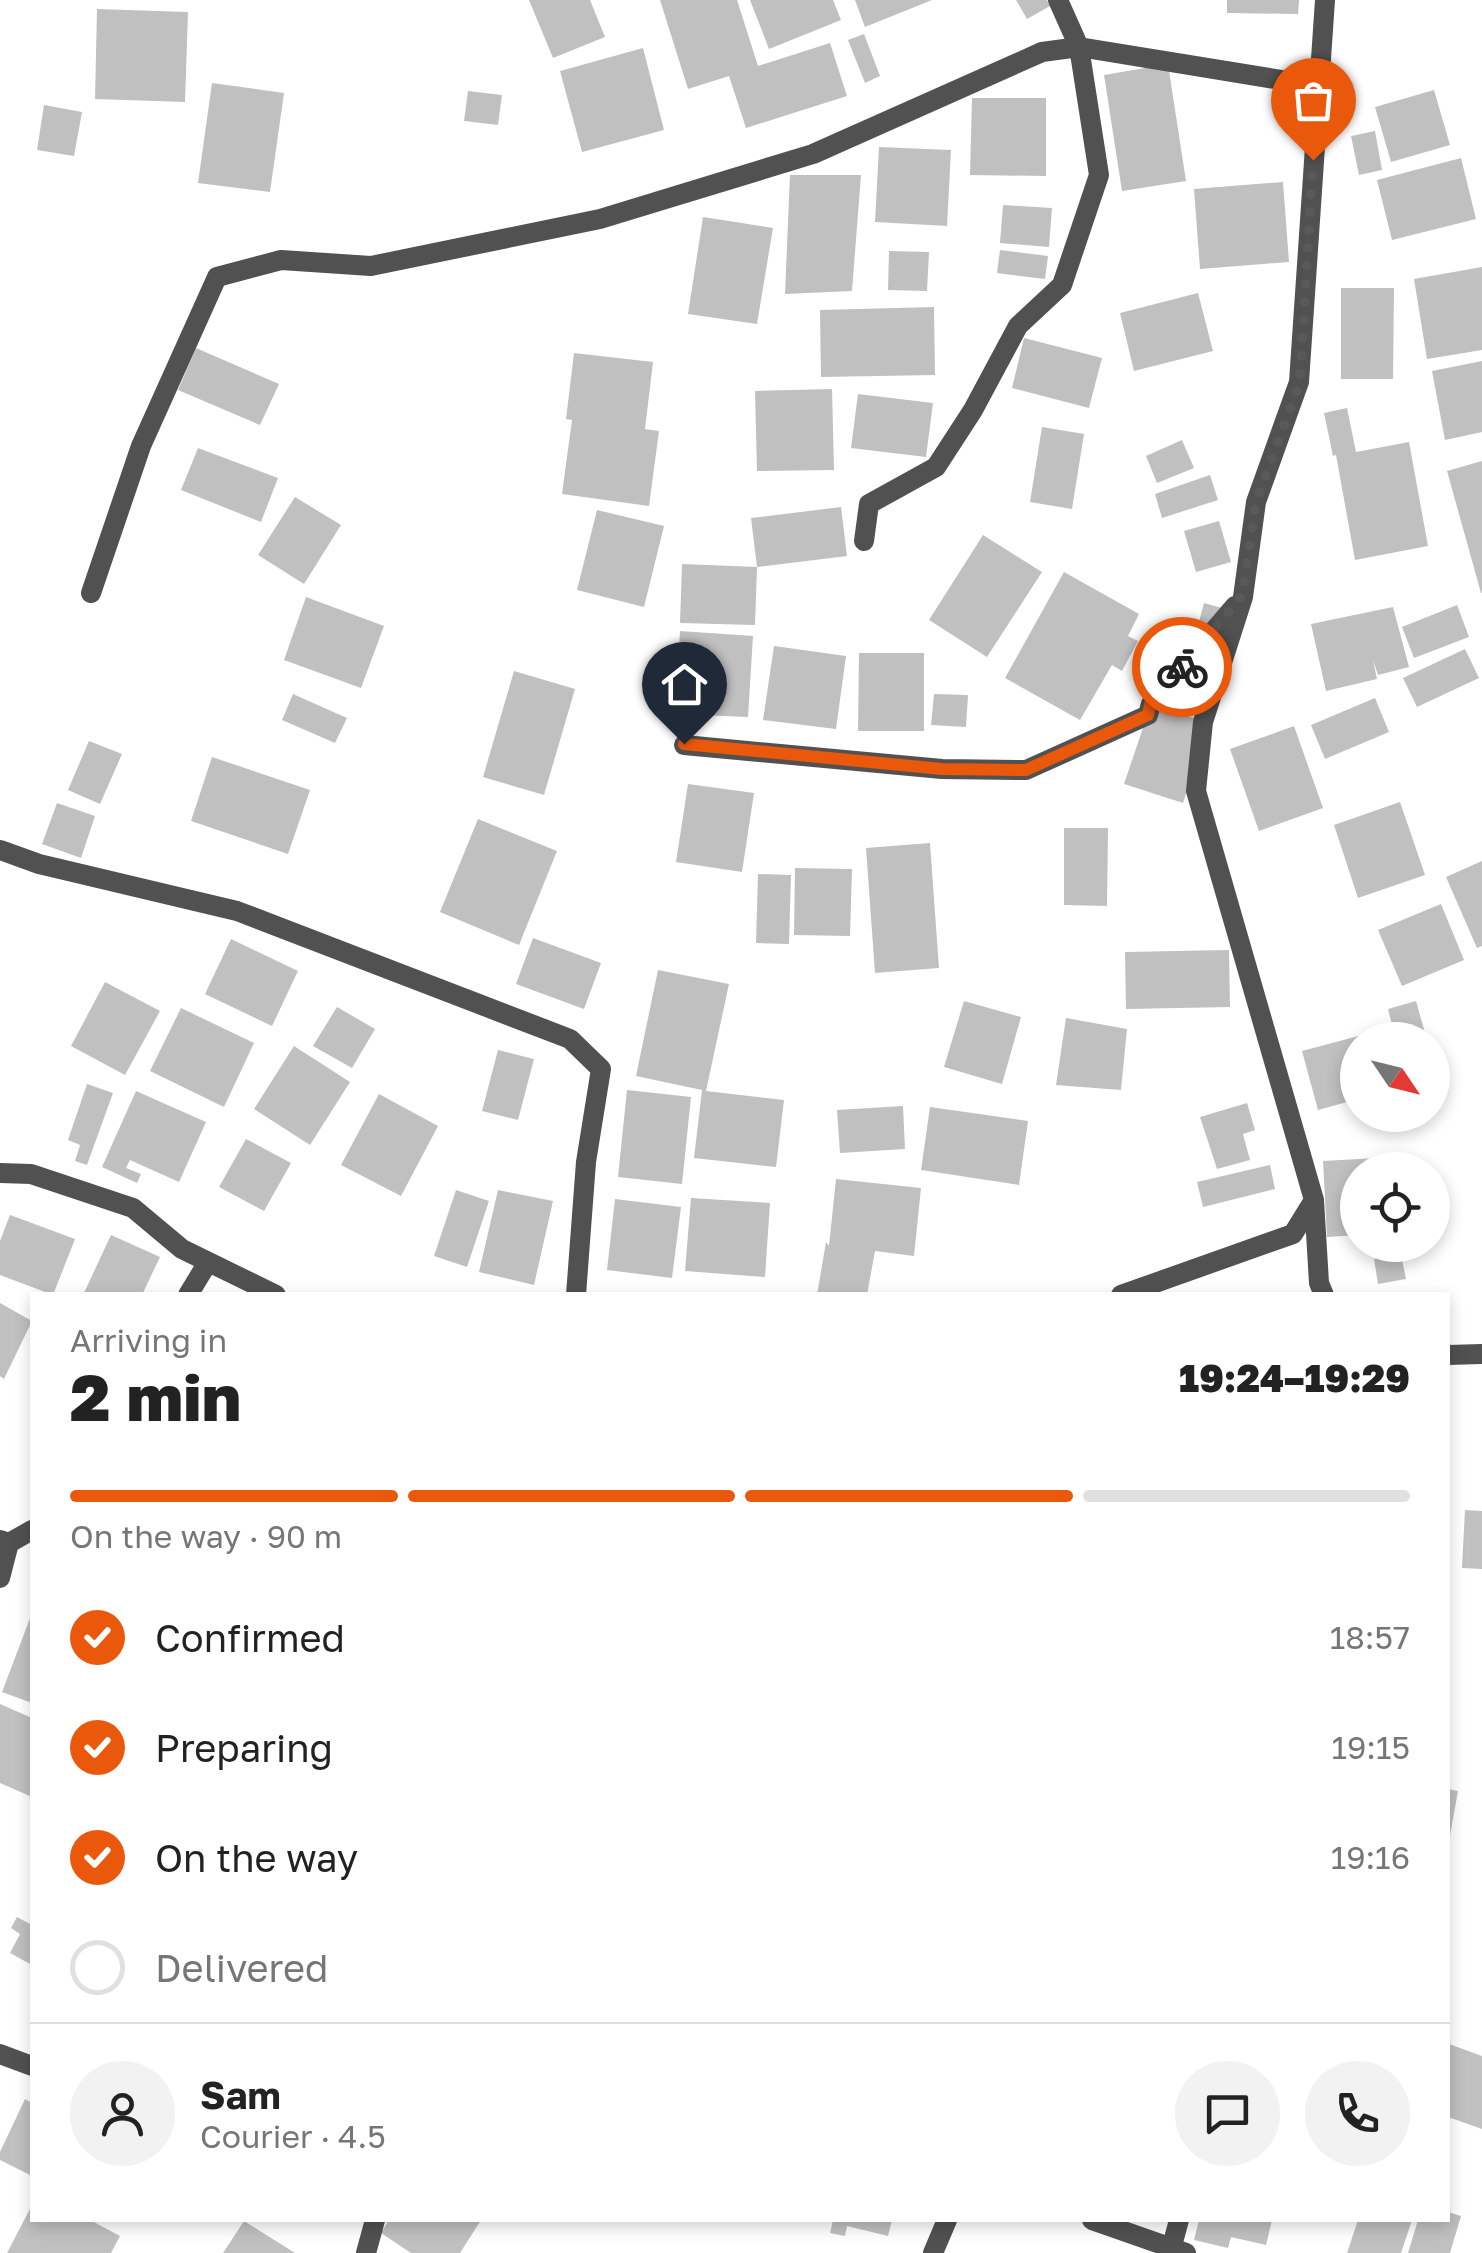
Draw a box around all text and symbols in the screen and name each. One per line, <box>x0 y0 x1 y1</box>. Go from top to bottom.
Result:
pin <box>1271 58 1356 161</box>
icon: bag <box>1286 73 1341 128</box>
courier <box>1132 617 1232 717</box>
icon: bike <box>1155 640 1210 695</box>
pin <box>642 642 727 745</box>
icon: home <box>657 657 712 712</box>
north arrow <box>1340 1022 1450 1132</box>
map controls <box>1340 1022 1450 1262</box>
button: locate <box>1340 1152 1450 1262</box>
text: Arriving in <box>70 1321 227 1359</box>
text: 19:24–19:29 <box>1179 1355 1410 1400</box>
text: 2 min <box>70 1357 241 1435</box>
text: On the way · 90 m <box>70 1517 342 1555</box>
icon: check <box>70 1610 125 1665</box>
text: Confirmed <box>155 1615 345 1660</box>
text: 18:57 <box>1330 1618 1410 1656</box>
icon: check <box>70 1720 125 1775</box>
text: Preparing <box>155 1725 333 1770</box>
text: 19:15 <box>1331 1728 1410 1766</box>
icon: check <box>70 1830 125 1885</box>
text: On the way <box>155 1835 358 1880</box>
text: 19:16 <box>1331 1838 1410 1876</box>
text: Delivered <box>155 1945 328 1990</box>
button: person <box>70 2061 175 2166</box>
button: chat <box>1175 2061 1280 2166</box>
button: phone <box>1305 2061 1410 2166</box>
text: Sam <box>200 2072 281 2117</box>
text: Courier · 4.5 <box>200 2117 386 2155</box>

